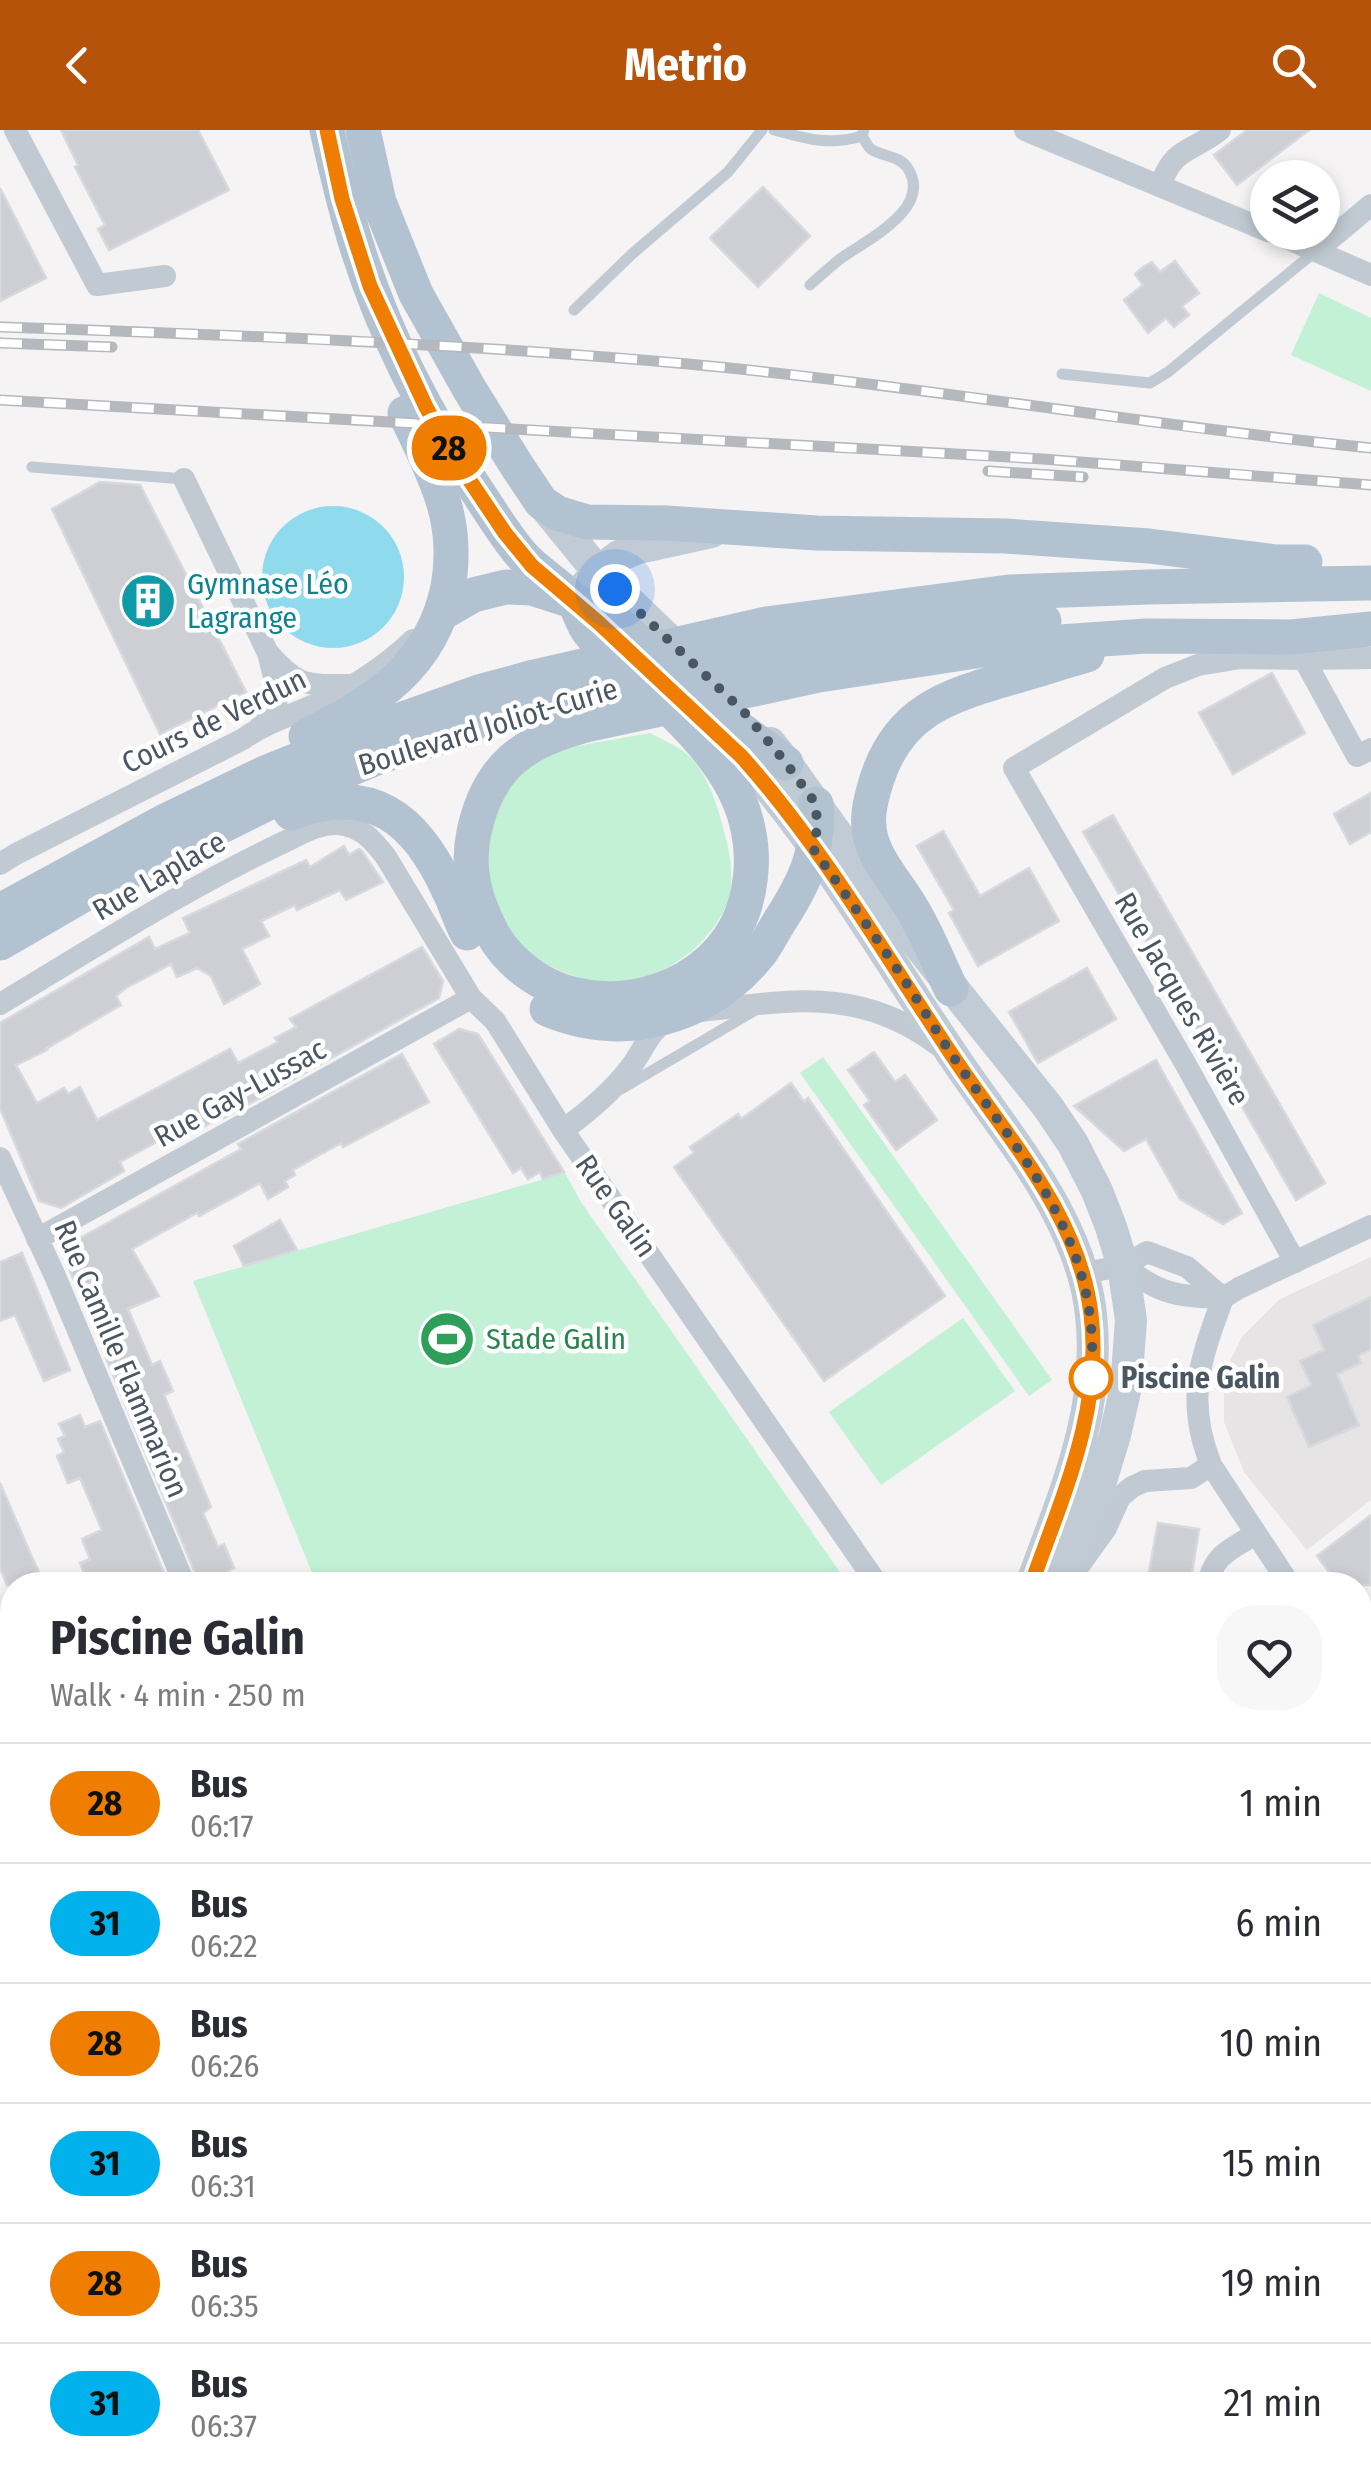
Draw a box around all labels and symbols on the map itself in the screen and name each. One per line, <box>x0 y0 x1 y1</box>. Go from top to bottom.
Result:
line badge: 28 <box>404 416 494 480</box>
your location <box>590 564 640 614</box>
place label: Gymnase Léo Lagrange <box>187 566 349 636</box>
building icon: Gymnase Léo Lagrange <box>118 571 178 631</box>
street label: Cours de Verdun <box>116 661 312 781</box>
street label: Boulevard Joliot-Curie <box>354 670 622 784</box>
street label: Rue Laplace <box>86 824 232 928</box>
street label: Rue Jacques Rivière <box>1107 886 1257 1112</box>
street label: Rue Gay-Lussac <box>148 1031 332 1155</box>
street label: Rue Galin <box>568 1148 664 1264</box>
street label: Rue Camille Flammarion <box>46 1215 196 1503</box>
sports icon: Stade Galin <box>417 1309 477 1369</box>
place label: Stade Galin <box>486 1321 626 1357</box>
marker: Piscine Galin <box>1070 1357 1112 1399</box>
place label: Piscine Galin <box>1121 1360 1280 1396</box>

